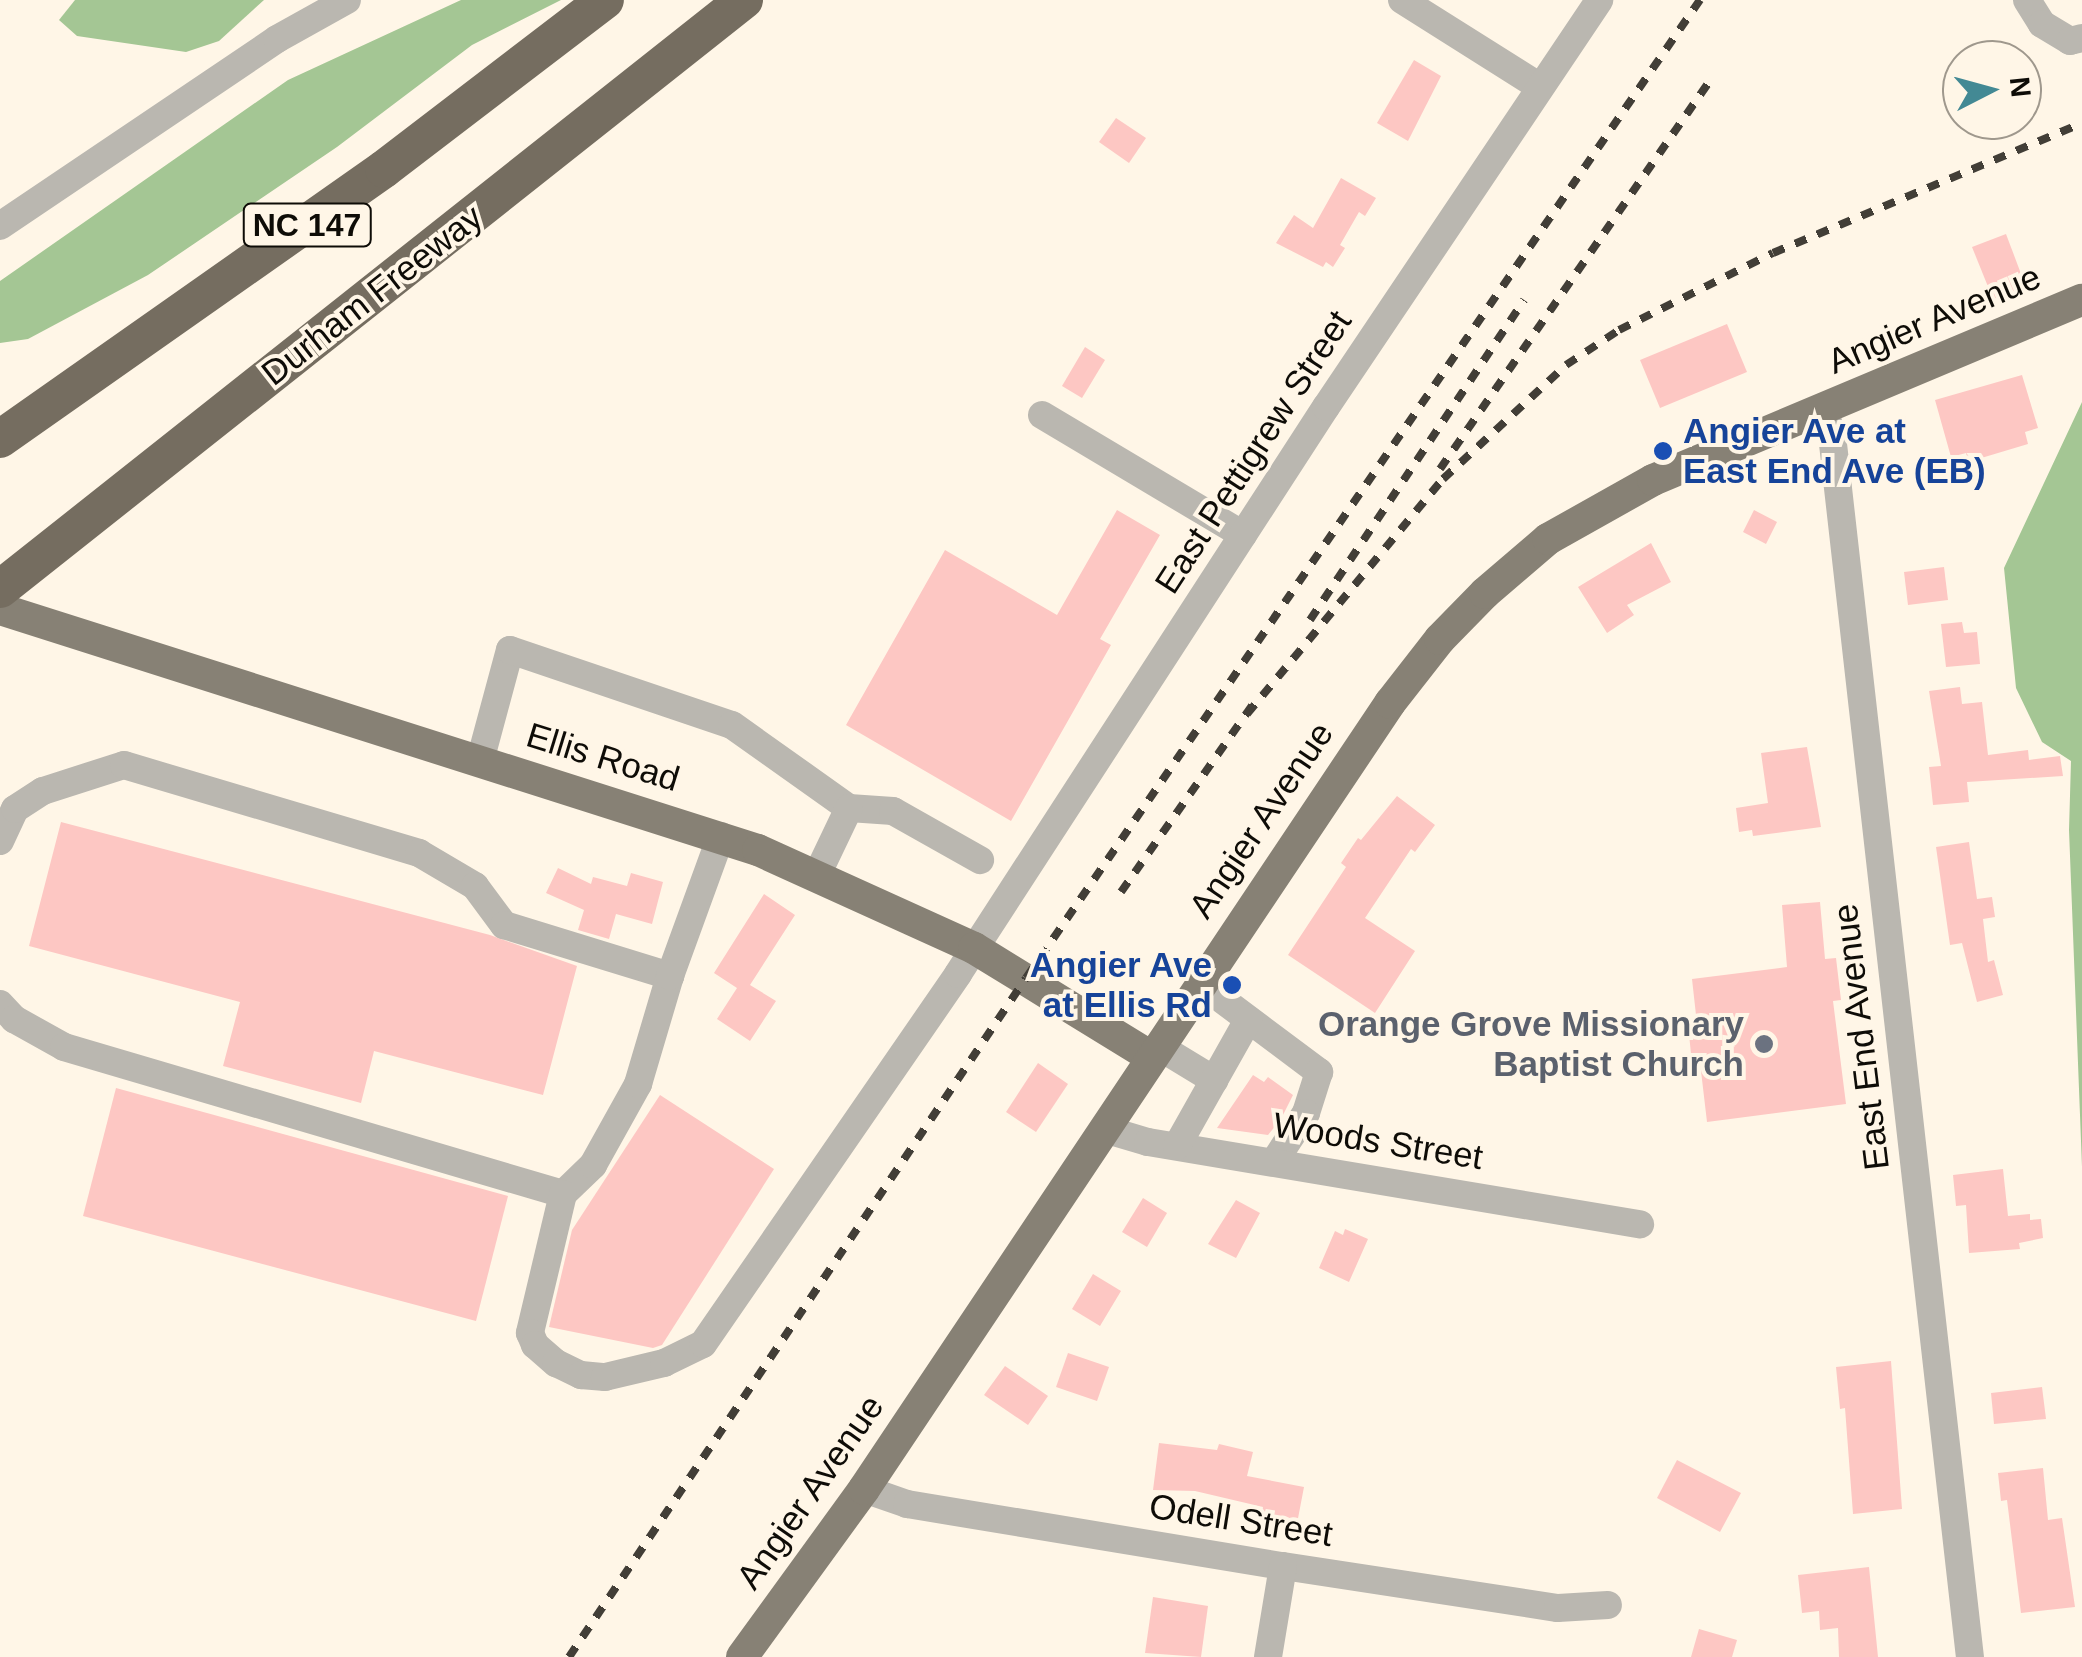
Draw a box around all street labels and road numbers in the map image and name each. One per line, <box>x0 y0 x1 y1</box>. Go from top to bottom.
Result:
street label: Durham Freeway <box>253 196 491 394</box>
road number: NC 147 <box>242 198 372 252</box>
street label: Angier Avenue <box>1820 255 2048 383</box>
street label: East Pettigrew Street <box>1146 303 1360 601</box>
street label: Angier Avenue <box>1180 713 1342 927</box>
street label: Ellis Road <box>522 714 684 800</box>
street label: East End Avenue <box>1824 901 1898 1173</box>
street label: Woods Street <box>1270 1104 1486 1178</box>
street label: Angier Avenue <box>727 1386 893 1598</box>
street label: Odell Street <box>1146 1485 1336 1555</box>

